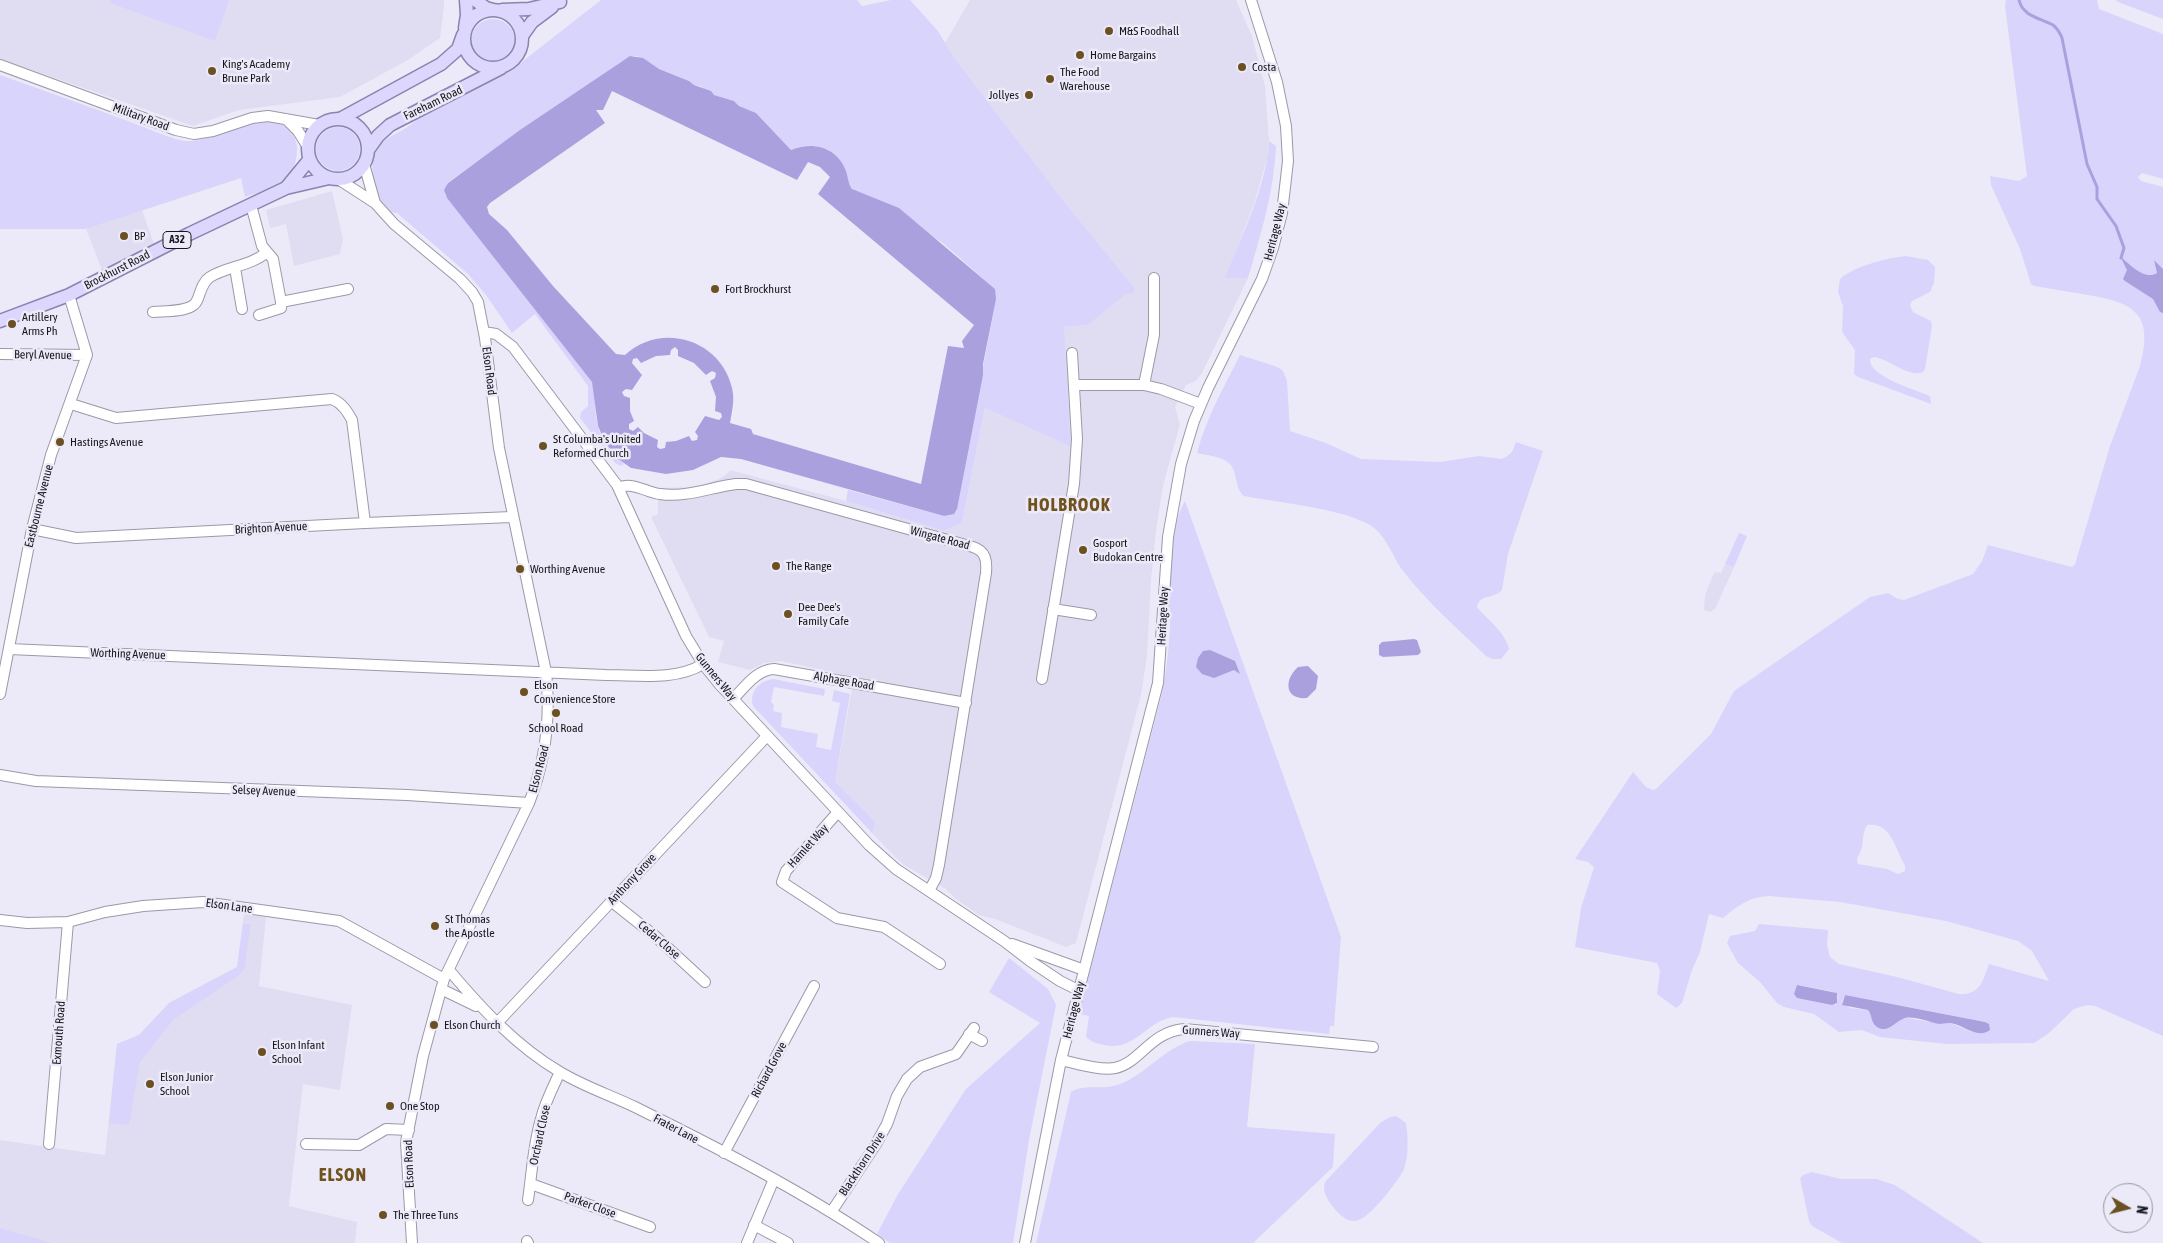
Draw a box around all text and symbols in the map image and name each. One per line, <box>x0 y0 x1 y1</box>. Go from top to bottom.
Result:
place label: M&S Foodhall <box>1119 24 1179 38</box>
marker: M&S Foodhall <box>1103 25 1115 37</box>
place label: Home Bargains <box>1090 48 1156 62</box>
marker: Home Bargains <box>1074 49 1086 61</box>
place label: King's Academy Brune Park <box>222 57 290 85</box>
place label: Costa <box>1252 60 1276 74</box>
marker: Costa <box>1236 61 1248 73</box>
marker: King's Academy Brune Park <box>206 65 218 77</box>
place label: The Food Warehouse <box>1060 65 1110 93</box>
marker: The Food Warehouse <box>1044 73 1056 85</box>
street label: Fareham Road <box>401 83 465 123</box>
place label: Jollyes <box>989 88 1019 102</box>
marker: Jollyes <box>1023 89 1035 101</box>
street label: Military Road <box>111 100 171 134</box>
street label: Heritage Way <box>1261 202 1289 262</box>
place label: BP <box>134 229 146 243</box>
marker: BP <box>118 230 130 242</box>
road number: A32 <box>163 232 191 248</box>
street label: Brockhurst Road <box>82 247 152 293</box>
place label: Fort Brockhurst <box>725 282 791 296</box>
marker: Fort Brockhurst <box>709 283 721 295</box>
place label: Artillery Arms Ph <box>22 310 58 338</box>
marker: Artillery Arms Ph <box>6 318 18 330</box>
street label: Elson Road <box>479 346 499 396</box>
street label: Beryl Avenue <box>14 347 72 363</box>
place label: St Columba's United Reformed Church <box>553 432 641 460</box>
place label: Hastings Avenue <box>70 435 143 449</box>
marker: Hastings Avenue <box>54 436 66 448</box>
marker: St Columba's United Reformed Church <box>537 440 549 452</box>
street label: Eastbourne Avenue <box>22 463 56 549</box>
district label: HOLBROOK <box>1026 494 1112 516</box>
street label: Brighton Avenue <box>234 519 308 537</box>
street label: Wingate Road <box>909 523 971 553</box>
place label: Gosport Budokan Centre <box>1093 536 1163 564</box>
marker: Gosport Budokan Centre <box>1077 544 1089 556</box>
place label: The Range <box>786 559 832 573</box>
marker: The Range <box>770 560 782 572</box>
place label: Worthing Avenue <box>530 562 605 576</box>
marker: Worthing Avenue <box>514 563 526 575</box>
street label: Heritage Way <box>1154 586 1172 646</box>
place label: Dee Dee's Family Cafe <box>798 600 849 628</box>
marker: Dee Dee's Family Cafe <box>782 608 794 620</box>
street label: Worthing Avenue <box>90 645 166 663</box>
street label: Gunners Way <box>692 650 740 704</box>
street label: Alphage Road <box>813 669 875 693</box>
place label: Elson Convenience Store <box>534 678 616 706</box>
marker: Elson Convenience Store <box>518 686 530 698</box>
marker: School Road <box>550 707 562 719</box>
place label: School Road <box>529 721 583 735</box>
street label: Elson Road <box>526 744 552 794</box>
street label: Selsey Avenue <box>232 783 296 799</box>
street label: Hamlet Way <box>785 821 831 871</box>
street label: Anthony Grove <box>605 850 659 908</box>
street label: Elson Lane <box>205 896 253 916</box>
place label: St Thomas the Apostle <box>445 912 495 940</box>
street label: Cedar Close <box>635 918 683 962</box>
marker: St Thomas the Apostle <box>429 920 441 932</box>
street label: Heritage Way <box>1060 980 1088 1040</box>
street label: Exmouth Road <box>50 1001 68 1065</box>
place label: Elson Church <box>444 1018 500 1032</box>
marker: Elson Church <box>428 1019 440 1031</box>
street label: Gunners Way <box>1182 1023 1240 1041</box>
place label: Elson Infant School <box>272 1038 325 1066</box>
street label: Richard Grove <box>748 1040 790 1100</box>
marker: Elson Infant School <box>256 1046 268 1058</box>
place label: Elson Junior School <box>160 1070 213 1098</box>
marker: Elson Junior School <box>144 1078 156 1090</box>
place label: One Stop <box>400 1099 440 1113</box>
marker: One Stop <box>384 1100 396 1112</box>
street label: Orchard Close <box>527 1104 553 1166</box>
street label: Frater Lane <box>651 1111 701 1147</box>
street label: Blackthorn Drive <box>836 1129 888 1199</box>
street label: Elson Road <box>401 1139 417 1189</box>
district label: ELSON <box>318 1164 368 1186</box>
north arrow <box>2103 1183 2153 1233</box>
street label: Parker Close <box>562 1189 618 1221</box>
text: N <box>2133 1205 2150 1215</box>
place label: The Three Tuns <box>393 1208 458 1222</box>
marker: The Three Tuns <box>377 1209 389 1221</box>

